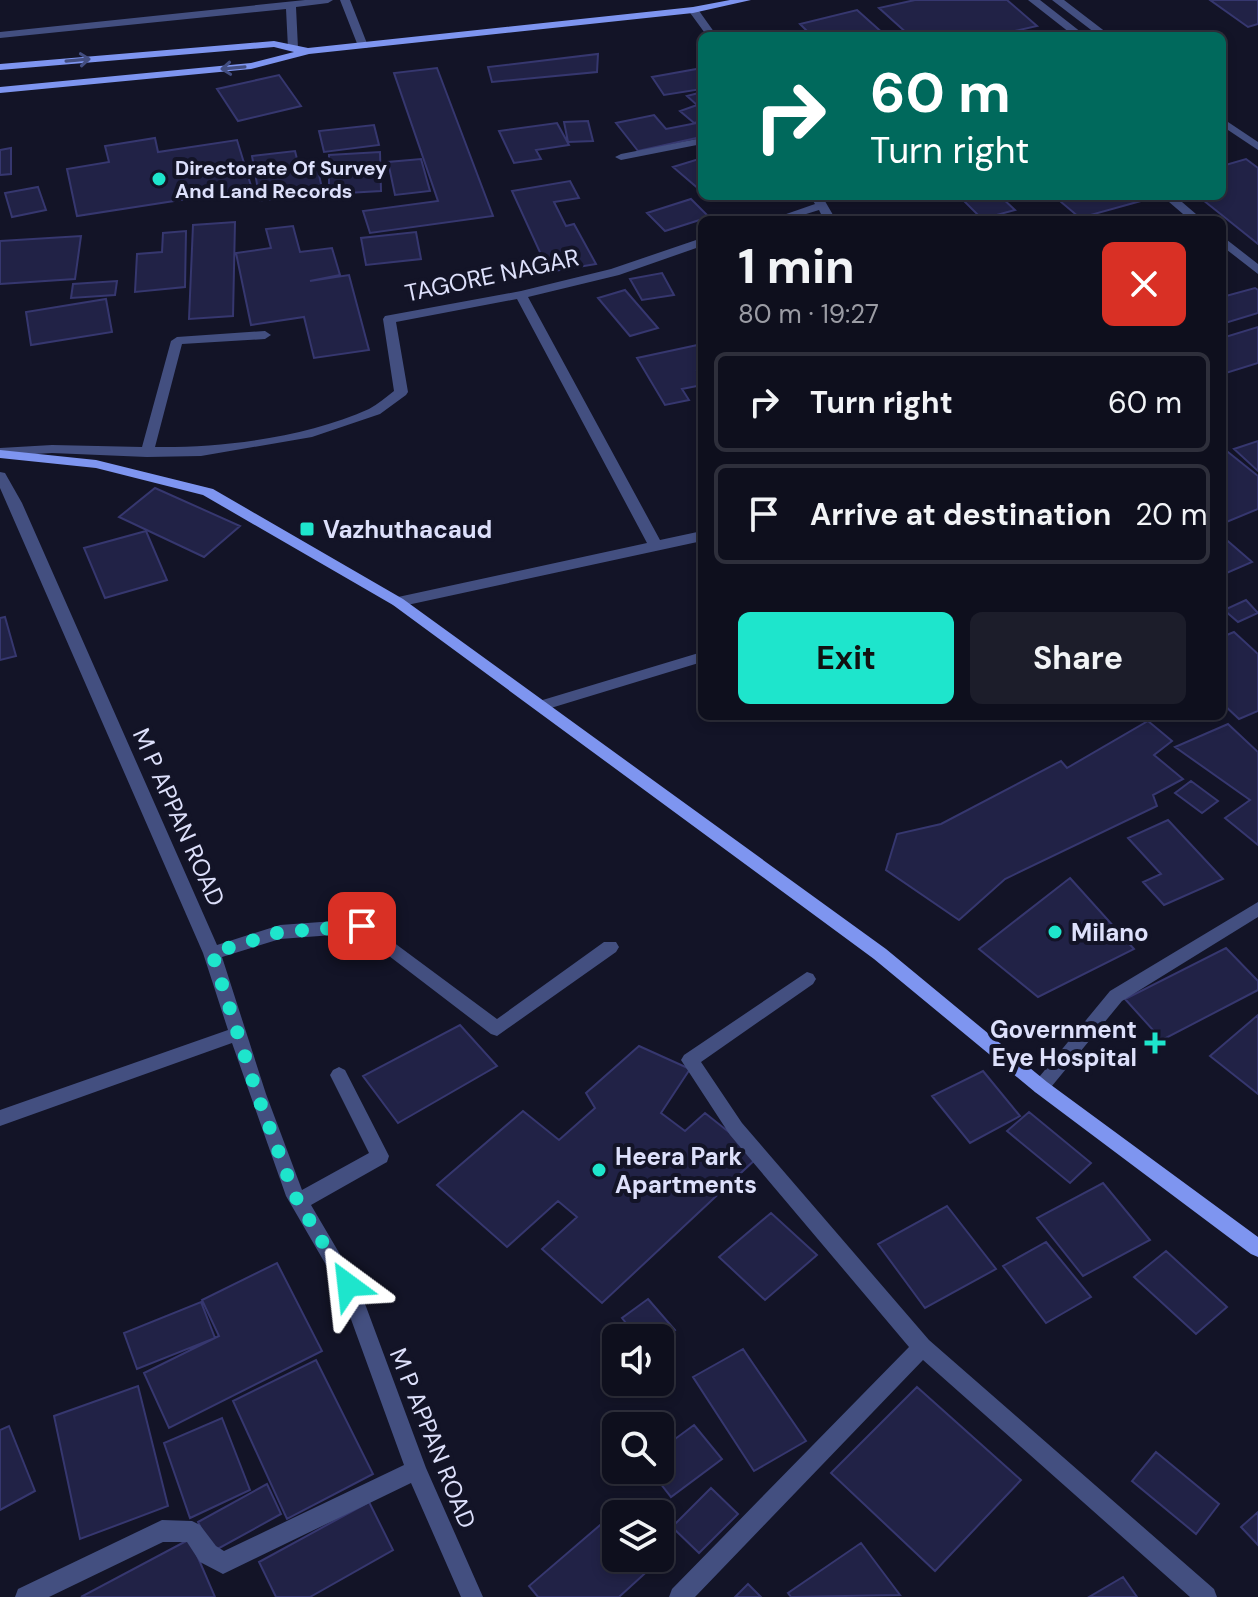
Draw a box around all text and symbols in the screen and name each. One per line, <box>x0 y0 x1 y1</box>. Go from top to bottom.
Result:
one-way arrow <box>64 53 91 68</box>
text: 60 m <box>870 56 1011 129</box>
one-way arrow <box>220 61 247 76</box>
icon: right <box>738 64 842 168</box>
text: Turn right <box>870 127 1029 174</box>
place label: Directorate Of Survey And Land Records <box>175 155 387 204</box>
marker: Directorate Of Survey And Land Records <box>150 170 168 188</box>
text: 1 min <box>738 235 855 298</box>
street label: TAGORE NAGAR <box>402 241 582 309</box>
button: close <box>1102 242 1186 326</box>
text: 80 m · 19:27 <box>738 297 879 331</box>
icon: right <box>742 380 786 424</box>
text: Turn right <box>810 383 953 422</box>
text: 60 m <box>1108 383 1182 422</box>
icon: arrive <box>742 492 786 536</box>
text: Arrive at destination <box>810 495 1111 534</box>
text: 20 m <box>1135 495 1207 534</box>
place label: Vazhuthacaud <box>323 514 492 545</box>
marker: Vazhuthacaud <box>298 520 316 538</box>
button: Exit <box>738 612 954 704</box>
button: Share <box>970 612 1186 704</box>
street label: M P APPAN ROAD <box>126 723 232 911</box>
pin <box>328 892 396 960</box>
icon: arrive <box>340 904 384 948</box>
place label: Milano <box>1071 917 1149 948</box>
marker: Milano <box>1046 923 1064 941</box>
place label: Government Eye Hospital <box>990 1014 1137 1073</box>
marker: Government Eye Hospital <box>1144 1032 1166 1054</box>
place label: Heera Park Apartments <box>615 1141 757 1200</box>
marker: Heera Park Apartments <box>590 1161 608 1179</box>
position arrow <box>306 1243 390 1327</box>
map controls <box>602 1324 674 1572</box>
button: sound <box>602 1324 674 1396</box>
street label: M P APPAN ROAD <box>383 1343 483 1533</box>
button: search <box>602 1412 674 1484</box>
button: layers <box>602 1500 674 1572</box>

